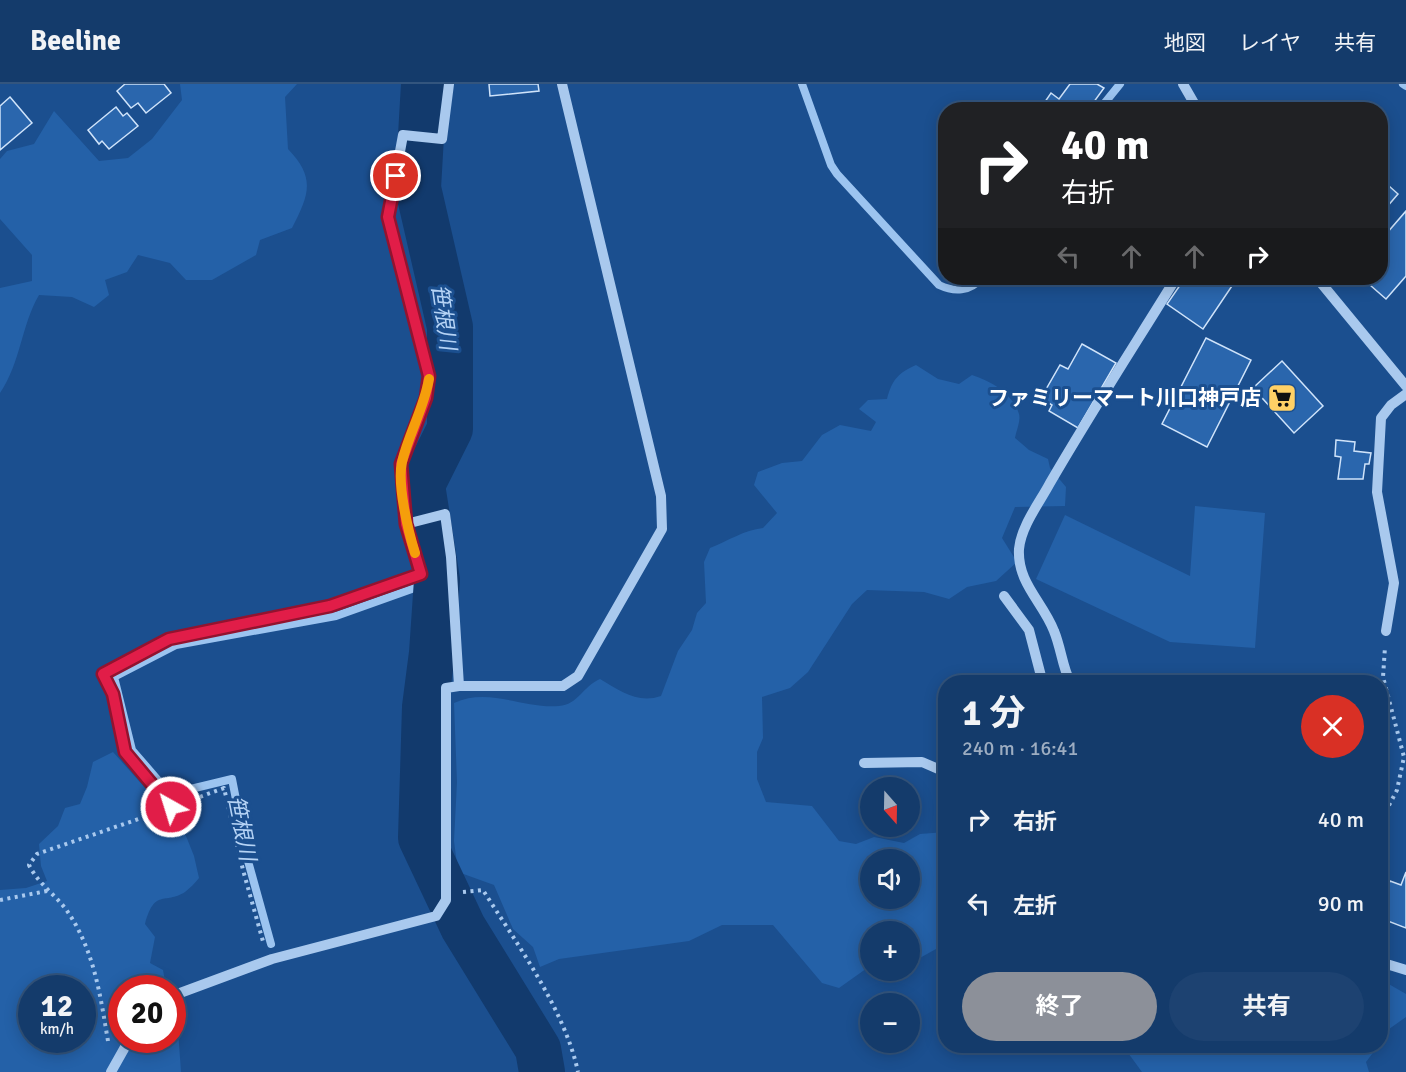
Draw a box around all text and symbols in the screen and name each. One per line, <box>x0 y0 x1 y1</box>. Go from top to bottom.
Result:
text: Beeline <box>30 24 121 58</box>
text: 地図 <box>1164 30 1206 56</box>
text: レイヤ <box>1239 30 1301 56</box>
text: 共有 <box>1334 30 1376 56</box>
text: 40 m <box>1061 120 1150 171</box>
icon: right <box>962 126 1040 204</box>
pin <box>370 150 421 201</box>
icon: arrive <box>379 159 412 192</box>
text: 右折 <box>1061 177 1115 210</box>
icon: left <box>1052 240 1085 273</box>
icon: ahead <box>1115 240 1148 273</box>
icon: ahead <box>1178 240 1211 273</box>
icon: right <box>1241 240 1274 273</box>
water label: 笹根川 <box>426 282 462 354</box>
supermarket icon: ファミリーマート川口神戸店 <box>1266 382 1298 414</box>
place label: ファミリーマート川口神戸店 <box>988 385 1261 411</box>
text: 1 分 <box>962 691 1025 736</box>
button: close <box>1301 695 1364 758</box>
text: 240 m · 16:41 <box>962 736 1078 761</box>
position arrow <box>139 775 203 839</box>
north arrow <box>860 777 920 837</box>
map controls <box>860 777 920 1053</box>
water label: 笹根川 <box>222 793 262 865</box>
icon: right <box>962 803 995 836</box>
text: 40 m <box>1318 806 1364 833</box>
text: 右折 <box>1013 808 1057 835</box>
button: sound <box>860 849 920 909</box>
icon: left <box>962 887 995 920</box>
text: 90 m <box>1318 890 1364 917</box>
text: 左折 <box>1013 892 1057 919</box>
button: + <box>860 921 920 981</box>
button: 終了 <box>962 972 1157 1041</box>
button: 共有 <box>1169 972 1364 1041</box>
speed limit sign: 20 <box>108 975 186 1053</box>
text: 12 <box>41 988 73 1025</box>
button: − <box>860 993 920 1053</box>
text: km/h <box>40 1020 74 1038</box>

